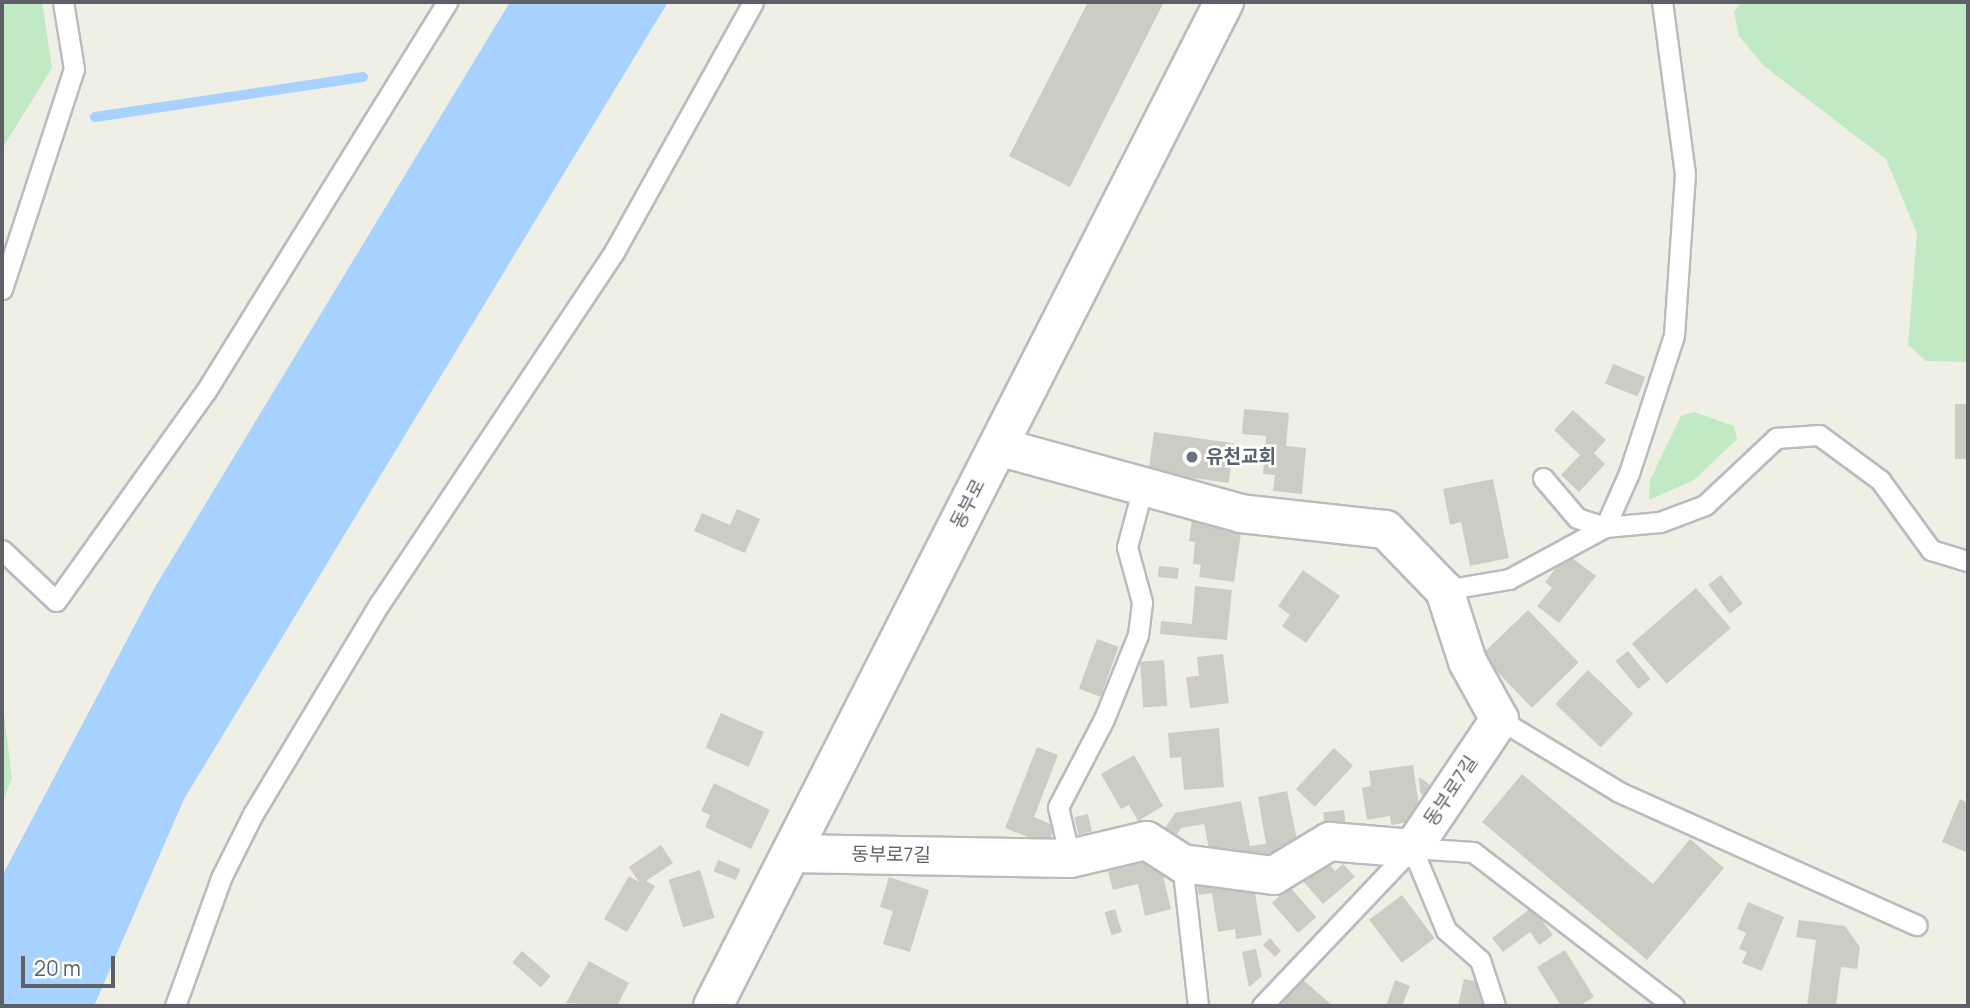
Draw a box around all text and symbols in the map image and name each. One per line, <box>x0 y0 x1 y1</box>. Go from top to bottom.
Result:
place label: 유천교회 <box>1206 446 1276 468</box>
marker: 유천교회 <box>1184 449 1200 465</box>
street label: 동부로 <box>946 475 990 533</box>
street label: 동부로7길 <box>1419 752 1483 830</box>
street label: 동부로7길 <box>851 843 931 867</box>
scale bar <box>24 942 119 986</box>
text: 20 m <box>34 954 81 982</box>

